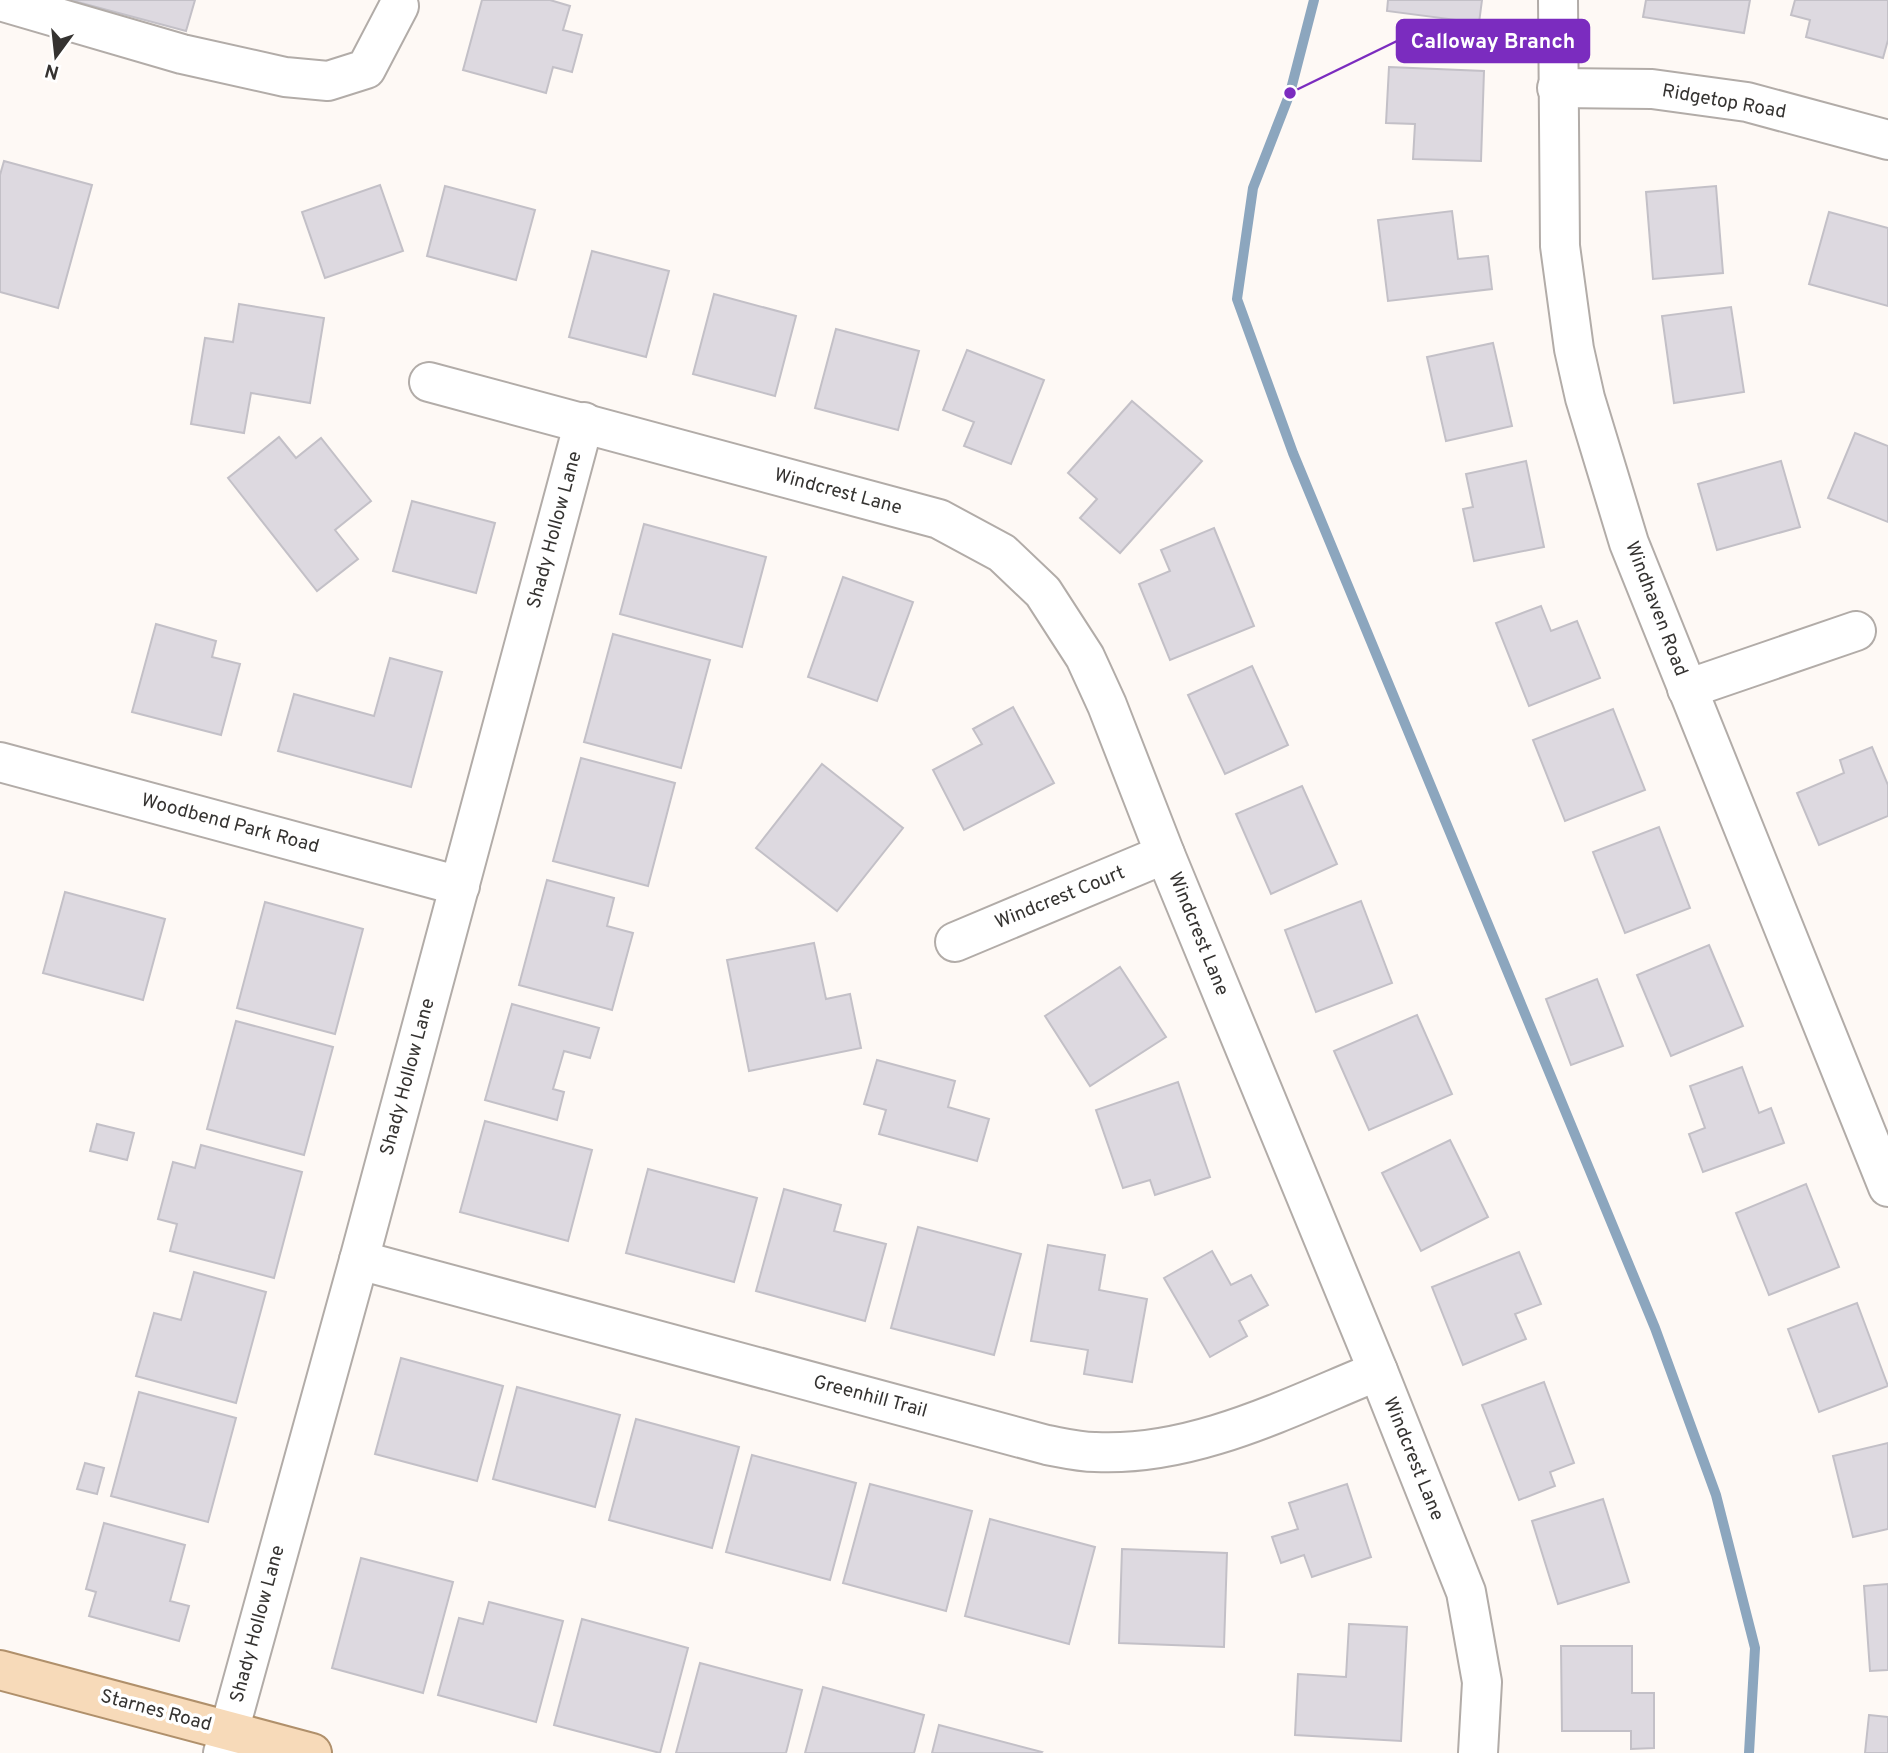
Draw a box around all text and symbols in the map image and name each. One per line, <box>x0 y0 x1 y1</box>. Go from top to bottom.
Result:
callout: Calloway Branch <box>1397 20 1589 62</box>
north arrow <box>21 21 91 91</box>
text: Calloway Branch <box>1411 29 1575 56</box>
text: N <box>42 57 62 84</box>
street label: Ridgetop Road <box>1660 79 1788 125</box>
street label: Shady Hollow Lane <box>522 449 588 611</box>
street label: Windcrest Lane <box>771 463 905 521</box>
street label: Windhaven Road <box>1619 538 1693 680</box>
street label: Woodbend Park Road <box>138 789 322 859</box>
street label: Windcrest Court <box>992 861 1128 935</box>
street label: Windcrest Lane <box>1162 869 1234 999</box>
street label: Shady Hollow Lane <box>375 996 441 1158</box>
street label: Greenhill Trail <box>810 1370 930 1424</box>
street label: Windcrest Lane <box>1377 1394 1449 1524</box>
street label: Shady Hollow Lane <box>225 1543 291 1705</box>
street label: Starnes Road <box>98 1685 214 1737</box>

